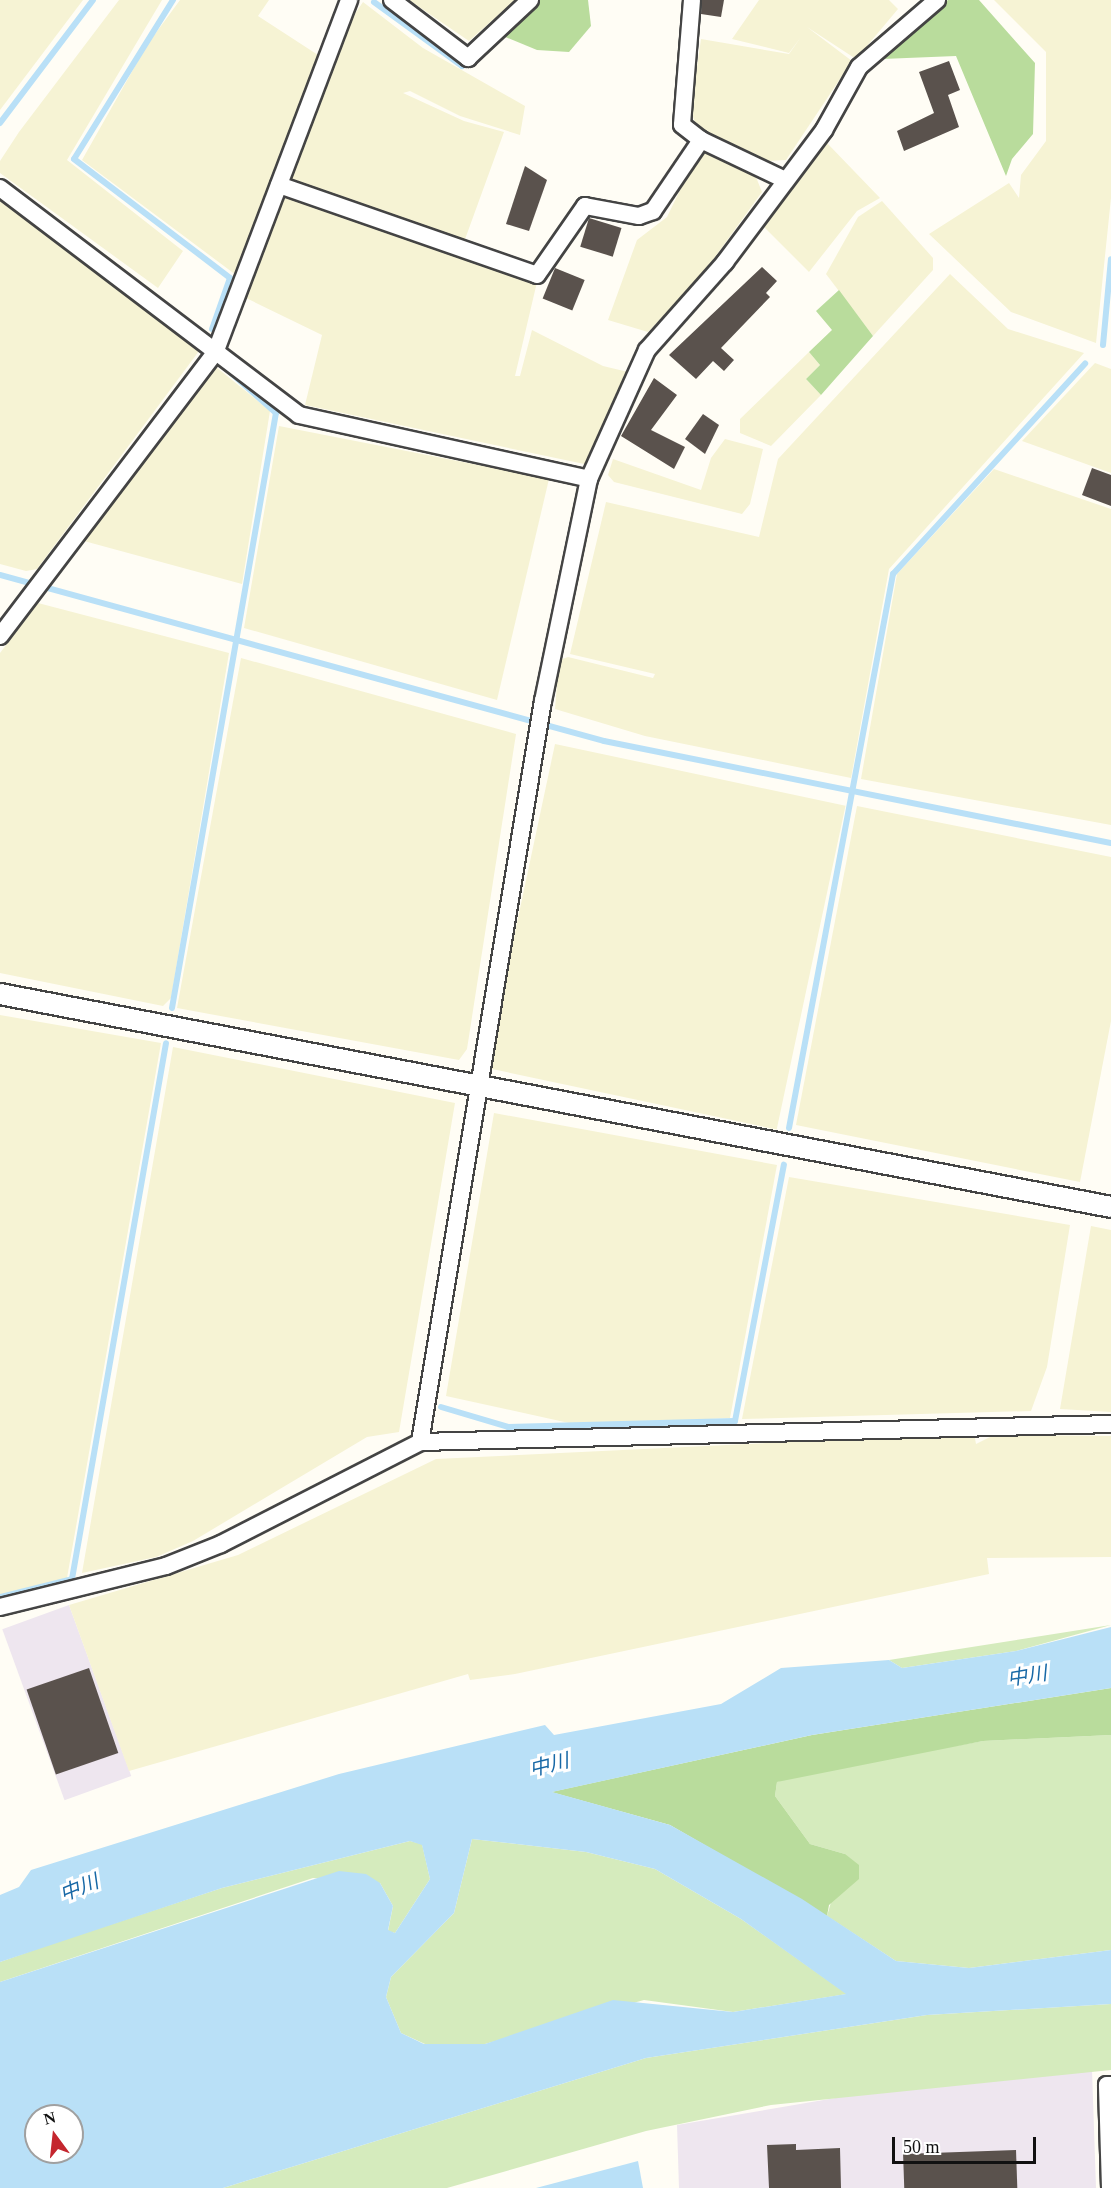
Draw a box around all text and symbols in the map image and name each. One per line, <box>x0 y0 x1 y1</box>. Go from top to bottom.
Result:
water label: 中川 <box>1005 1661 1049 1691</box>
water label: 中川 <box>527 1749 571 1781</box>
water label: 中川 <box>56 1869 102 1907</box>
north arrow <box>24 2104 84 2164</box>
text: N <box>42 2108 58 2128</box>
scale bar <box>895 2125 1039 2163</box>
text: 50 m <box>903 2137 940 2157</box>

